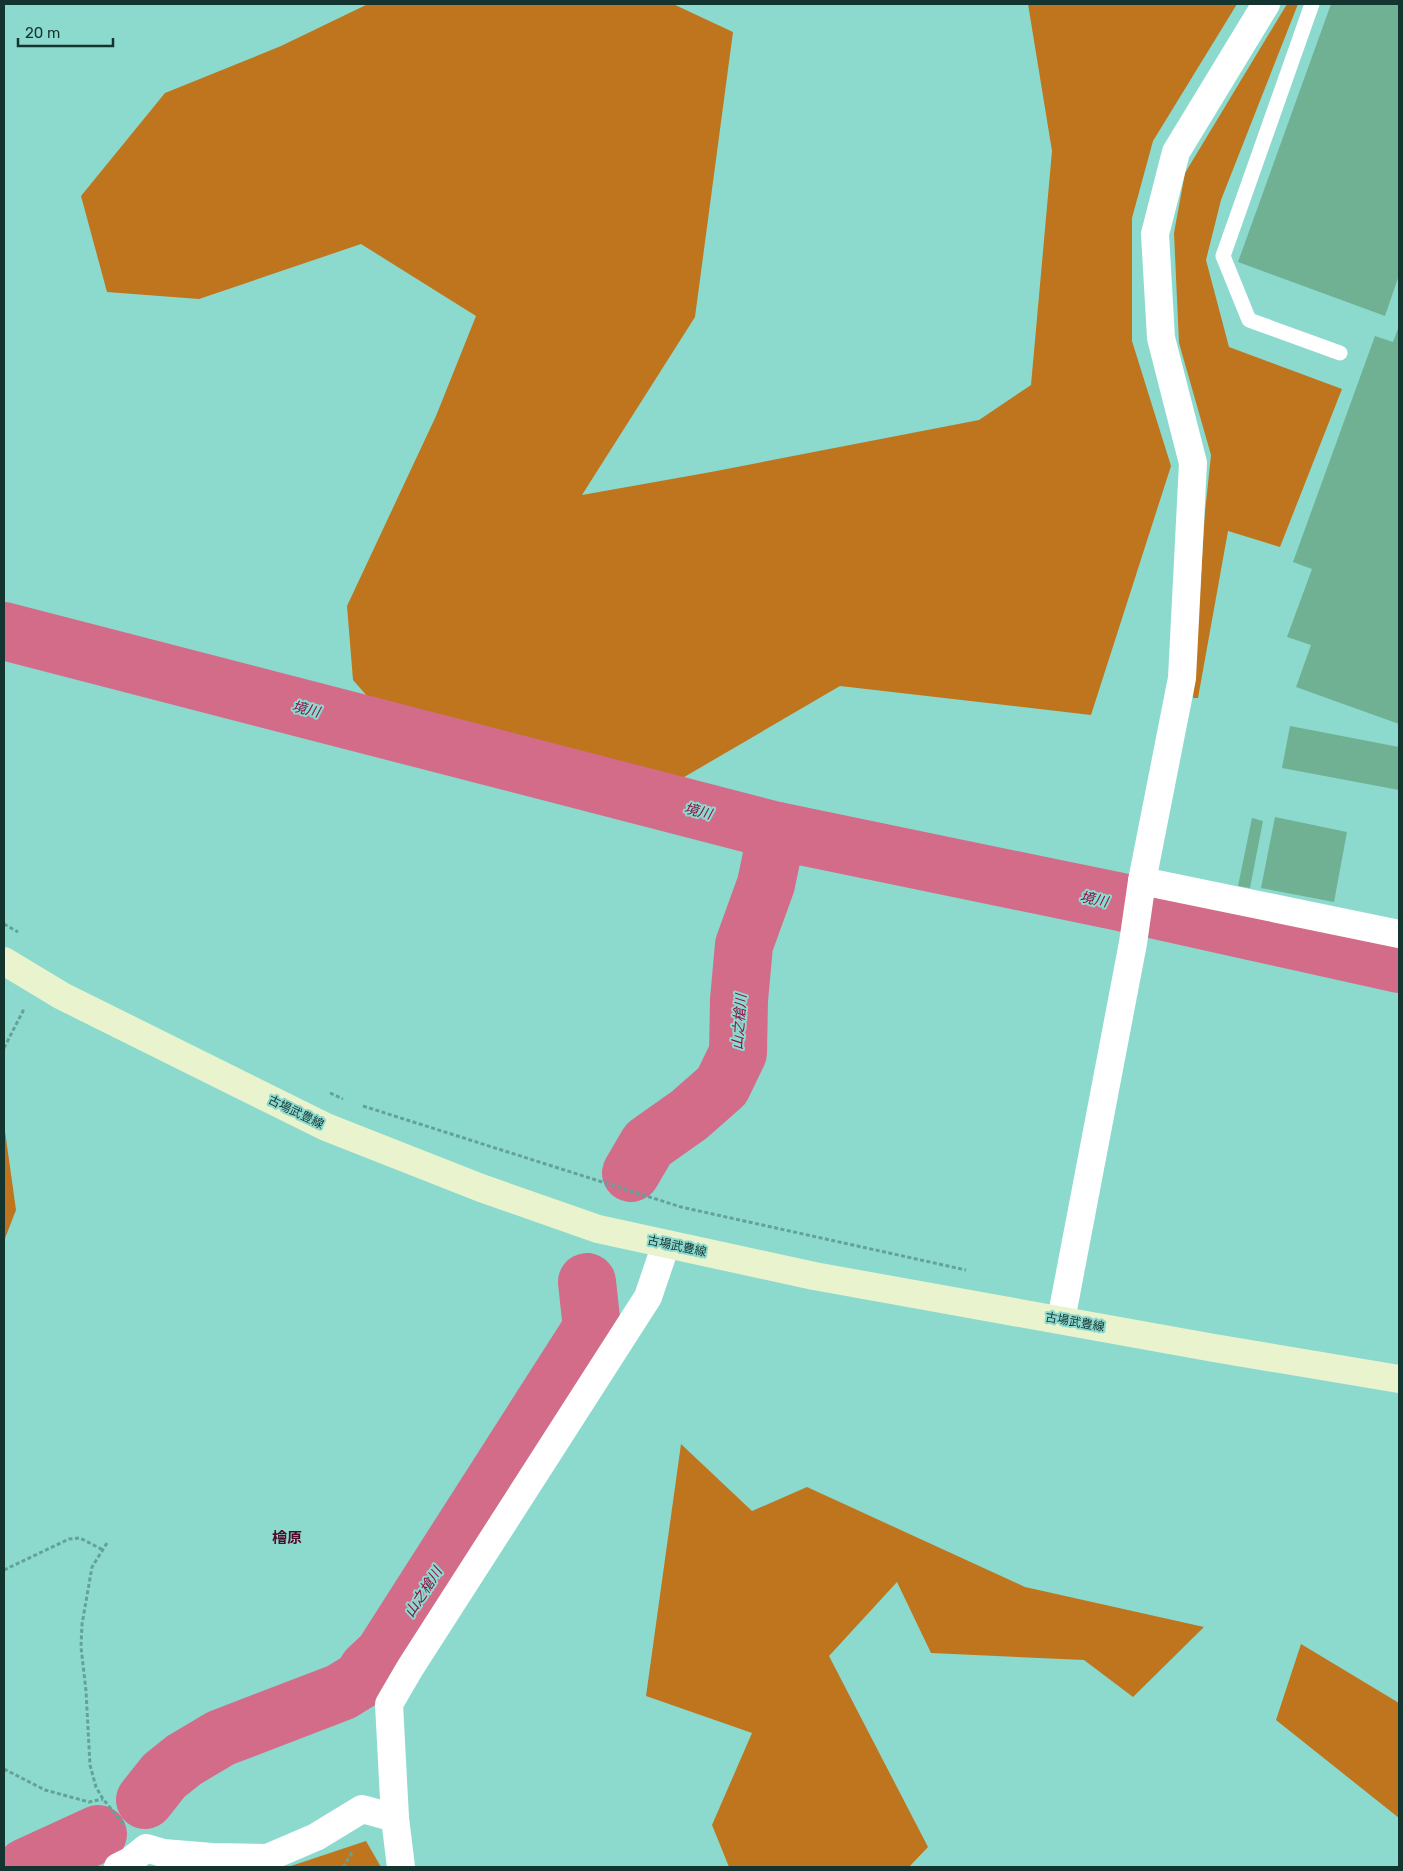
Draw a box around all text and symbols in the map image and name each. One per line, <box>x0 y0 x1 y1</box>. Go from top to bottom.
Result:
scale bar <box>18 15 112 47</box>
text: 20 m <box>25 24 60 42</box>
water label: 境川 <box>290 698 323 722</box>
water label: 境川 <box>682 800 715 824</box>
water label: 境川 <box>1078 888 1111 911</box>
water label: 山之槍川 <box>729 992 750 1051</box>
street label: 古場武豊線 <box>266 1093 326 1131</box>
street label: 古場武豊線 <box>646 1233 708 1259</box>
street label: 古場武豊線 <box>1044 1310 1106 1334</box>
district label: 檜原 <box>272 1529 302 1547</box>
water label: 山之槍川 <box>401 1562 447 1620</box>

